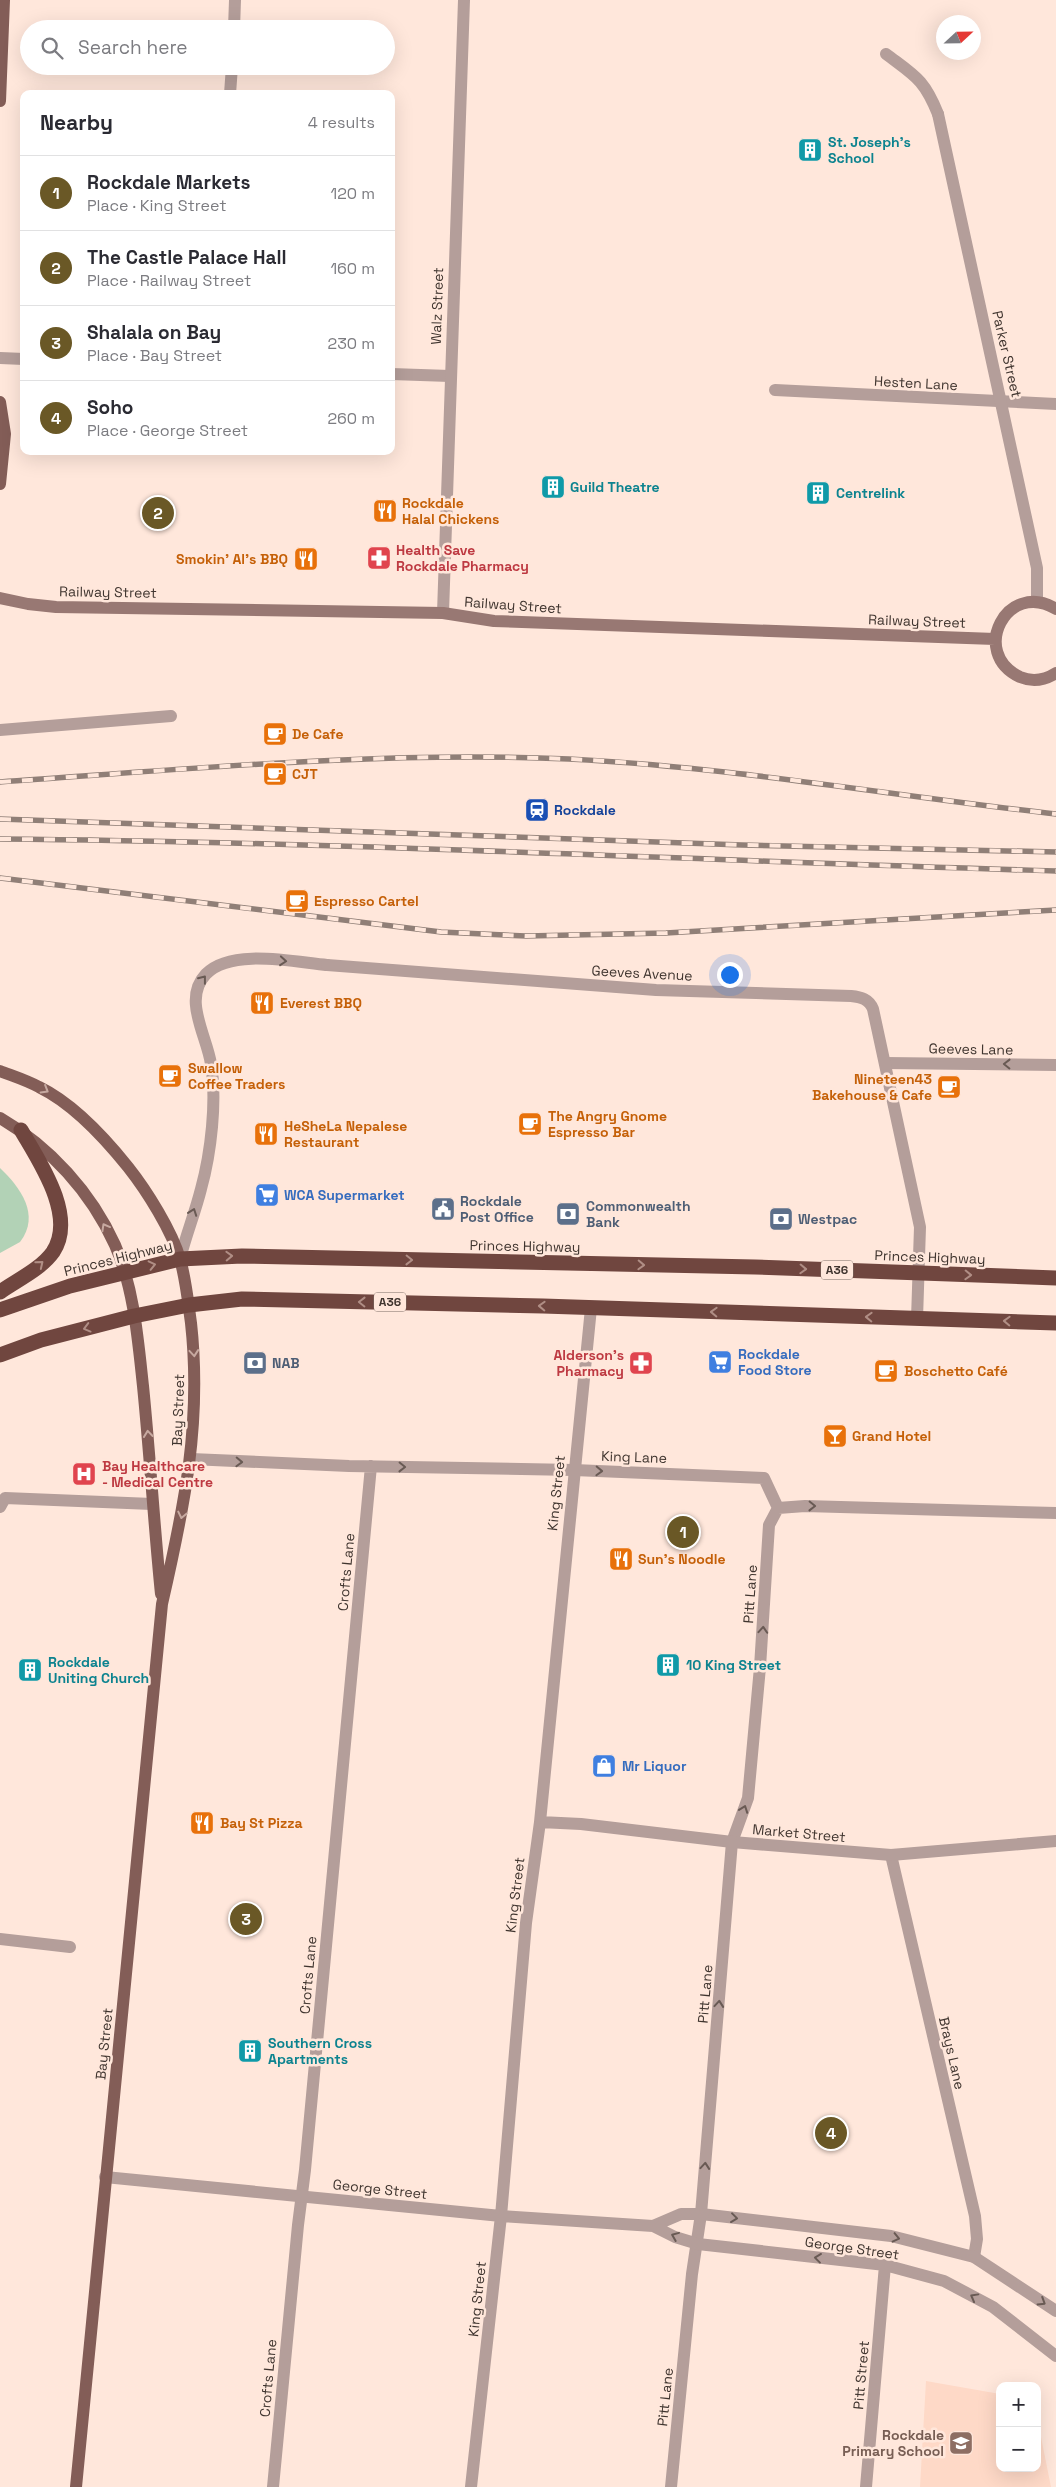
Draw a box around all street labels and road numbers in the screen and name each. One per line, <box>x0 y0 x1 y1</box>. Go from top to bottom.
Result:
street label: Walz Street <box>427 267 447 345</box>
street label: Parker Street <box>988 309 1026 399</box>
street label: Hesten Lane <box>874 372 958 394</box>
street label: Railway Street <box>59 582 157 602</box>
street label: Railway Street <box>464 593 562 617</box>
street label: Railway Street <box>868 610 966 632</box>
street label: Geeves Avenue <box>591 961 693 985</box>
street label: Geeves Lane <box>929 1039 1013 1059</box>
street label: Princes Highway <box>62 1236 174 1280</box>
street label: Princes Highway <box>469 1236 581 1256</box>
street label: Princes Highway <box>874 1246 986 1268</box>
road number: A36 <box>821 1260 853 1280</box>
road number: A36 <box>374 1292 406 1311</box>
street label: Bay Street <box>168 1374 188 1446</box>
street label: King Lane <box>601 1447 667 1467</box>
street label: King Street <box>543 1454 569 1532</box>
street label: Crofts Lane <box>334 1532 358 1612</box>
street label: Pitt Lane <box>739 1564 761 1624</box>
street label: Market Street <box>752 1820 846 1846</box>
street label: King Street <box>501 1856 529 1934</box>
street label: Crofts Lane <box>296 1935 320 2015</box>
street label: Pitt Lane <box>693 1964 717 2024</box>
street label: Bay Street <box>91 2007 117 2081</box>
street label: Brays Lane <box>935 2015 969 2091</box>
street label: George Street <box>332 2175 428 2203</box>
street label: George Street <box>804 2232 900 2264</box>
street label: King Street <box>464 2260 490 2338</box>
street label: Crofts Lane <box>256 2338 280 2418</box>
street label: Pitt Street <box>849 2340 873 2410</box>
street label: Pitt Lane <box>653 2367 677 2427</box>

